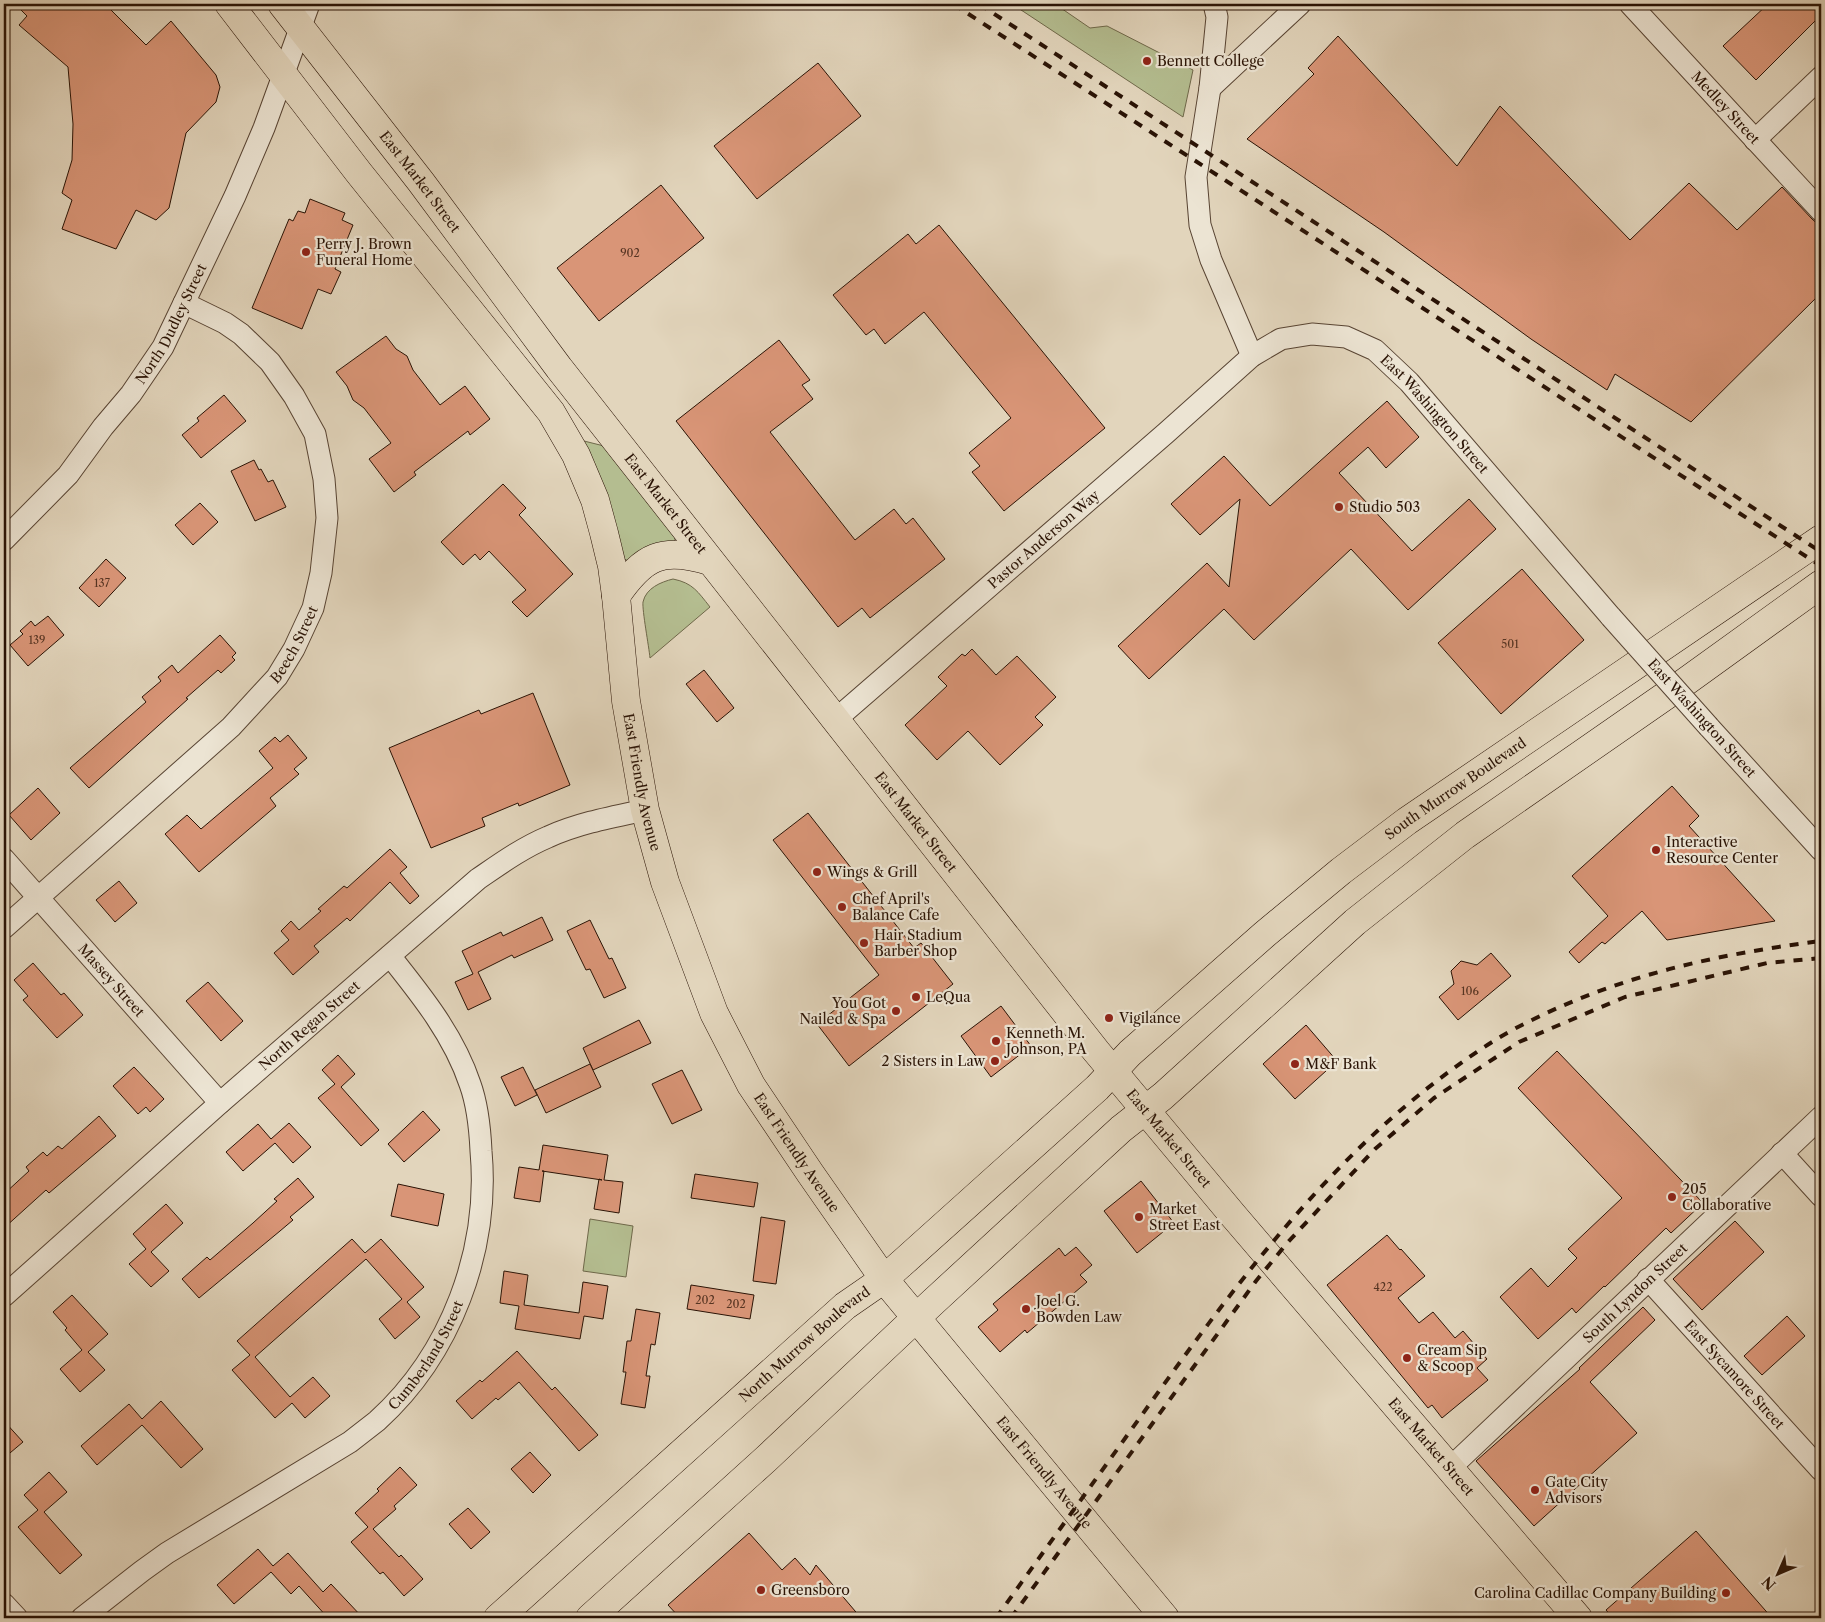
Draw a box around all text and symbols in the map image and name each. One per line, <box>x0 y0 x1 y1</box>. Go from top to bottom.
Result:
place label: Bennett College <box>1157 52 1264 70</box>
marker: Bennett College <box>1141 55 1153 67</box>
street label: Medley Street <box>1688 67 1764 148</box>
street label: East Market Street <box>376 127 464 236</box>
place label: Perry J. Brown Funeral Home <box>316 235 413 269</box>
marker: Perry J. Brown Funeral Home <box>300 246 312 258</box>
house number: 902 <box>620 246 640 260</box>
street label: North Dudley Street <box>131 261 210 388</box>
street label: East Washington Street <box>1377 351 1493 477</box>
street label: East Market Street <box>621 450 711 558</box>
street label: Pastor Anderson Way <box>984 486 1103 592</box>
place label: Studio 503 <box>1349 498 1420 516</box>
marker: Studio 503 <box>1333 501 1345 513</box>
house number: 137 <box>94 576 111 590</box>
street label: Beech Street <box>267 603 322 687</box>
house number: 139 <box>28 633 46 647</box>
house number: 501 <box>1501 637 1519 651</box>
street label: East Washington Street <box>1644 655 1760 781</box>
street label: East Friendly Avenue <box>619 712 665 853</box>
street label: South Murrow Boulevard <box>1381 733 1530 844</box>
street label: East Market Street <box>871 768 961 876</box>
place label: Interactive Resource Center <box>1666 833 1778 867</box>
marker: Interactive Resource Center <box>1650 844 1662 856</box>
place label: Wings & Grill <box>826 863 917 881</box>
marker: Wings & Grill <box>811 866 823 878</box>
place label: Chef April's Balance Cafe <box>852 890 939 924</box>
marker: Chef April's Balance Cafe <box>836 901 848 913</box>
place label: Hair Stadium Barber Shop <box>874 926 962 960</box>
marker: Hair Stadium Barber Shop <box>858 937 870 949</box>
street label: Massey Street <box>74 940 149 1021</box>
street label: North Regan Street <box>255 977 364 1074</box>
house number: 106 <box>1461 984 1480 998</box>
place label: LeQua <box>926 988 971 1006</box>
marker: LeQua <box>910 991 922 1003</box>
place label: You Got Nailed & Spa <box>800 994 887 1028</box>
marker: You Got Nailed & Spa <box>890 1005 902 1017</box>
place label: Vigilance <box>1118 1009 1181 1027</box>
marker: Vigilance <box>1103 1012 1115 1024</box>
place label: Kenneth M. Johnson, PA <box>1004 1024 1087 1058</box>
marker: Kenneth M. Johnson, PA <box>990 1035 1002 1047</box>
place label: 2 Sisters in Law <box>882 1052 985 1070</box>
marker: 2 Sisters in Law <box>989 1055 1001 1067</box>
place label: M&F Bank <box>1305 1055 1378 1073</box>
marker: M&F Bank <box>1289 1058 1301 1070</box>
street label: East Market Street <box>1123 1085 1215 1191</box>
street label: East Friendly Avenue <box>750 1089 844 1216</box>
place label: 205 Collaborative <box>1682 1180 1772 1214</box>
marker: 205 Collaborative <box>1666 1191 1678 1203</box>
place label: Market Street East <box>1149 1200 1220 1234</box>
marker: Market Street East <box>1133 1211 1145 1223</box>
street label: South Lyndon Street <box>1579 1239 1691 1347</box>
house number: 422 <box>1373 1280 1393 1294</box>
street label: North Murrow Boulevard <box>735 1282 874 1406</box>
place label: Joel G. Bowden Law <box>1034 1292 1122 1326</box>
house number: 202 <box>695 1293 715 1307</box>
house number: 202 <box>726 1297 746 1311</box>
street label: Cumberland Street <box>384 1298 467 1414</box>
marker: Joel G. Bowden Law <box>1020 1303 1032 1315</box>
street label: East Sycamore Street <box>1681 1316 1789 1433</box>
place label: Cream Sip & Scoop <box>1417 1341 1487 1375</box>
marker: Cream Sip & Scoop <box>1401 1352 1413 1364</box>
street label: East Market Street <box>1385 1394 1478 1499</box>
street label: East Friendly Avenue <box>993 1413 1096 1532</box>
place label: Gate City Advisors <box>1544 1473 1608 1507</box>
marker: Gate City Advisors <box>1529 1484 1541 1496</box>
north arrow <box>1752 1550 1802 1600</box>
text: N <box>1758 1573 1779 1594</box>
place label: Greensboro <box>771 1581 850 1599</box>
marker: Greensboro <box>755 1584 767 1596</box>
place label: Carolina Cadillac Company Building <box>1474 1584 1717 1602</box>
marker: Carolina Cadillac Company Building <box>1720 1587 1732 1599</box>

